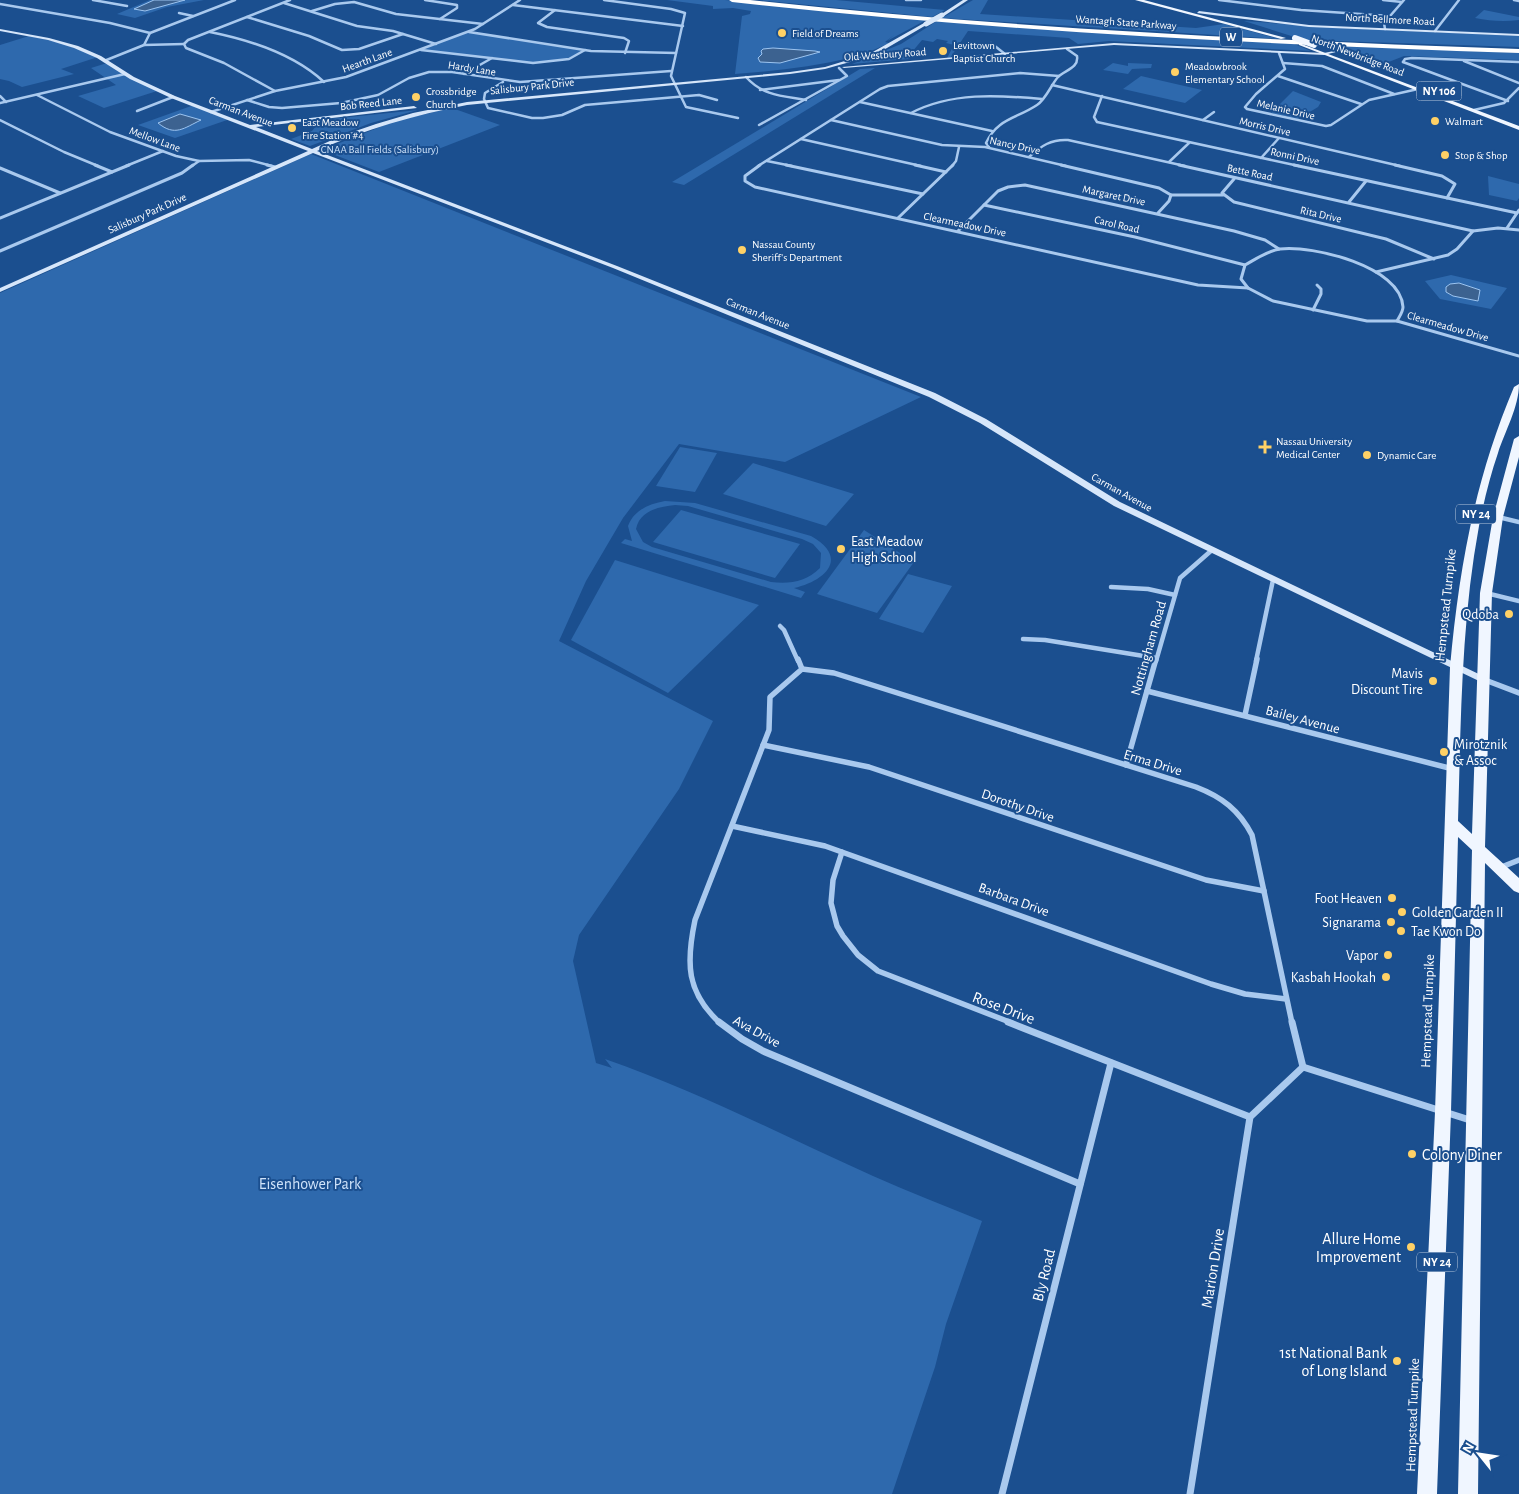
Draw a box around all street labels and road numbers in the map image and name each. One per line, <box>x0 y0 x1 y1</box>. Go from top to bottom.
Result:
street label: North Bellmore Road <box>1345 12 1435 27</box>
street label: Wantagh State Parkway <box>1075 13 1177 32</box>
road number: W <box>1220 28 1242 46</box>
street label: North Newbridge Road <box>1310 33 1406 78</box>
street label: Hearth Lane <box>341 46 394 75</box>
street label: Old Westbury Road <box>844 46 927 63</box>
street label: Hardy Lane <box>447 59 497 78</box>
street label: Salisbury Park Drive <box>489 77 575 96</box>
road number: NY 106 <box>1416 82 1462 100</box>
street label: Carman Avenue <box>207 94 274 129</box>
street label: Bob Reed Lane <box>339 95 403 112</box>
street label: Melanie Drive <box>1256 97 1316 122</box>
street label: Morris Drive <box>1238 115 1292 138</box>
street label: Mellow Lane <box>128 125 182 154</box>
street label: Nancy Drive <box>989 135 1041 156</box>
street label: Ronni Drive <box>1269 146 1320 167</box>
street label: Bette Road <box>1226 162 1274 183</box>
street label: Margaret Drive <box>1081 183 1146 208</box>
street label: Salisbury Park Drive <box>106 191 188 236</box>
street label: Rita Drive <box>1299 204 1343 225</box>
street label: Clearmeadow Drive <box>923 210 1007 239</box>
street label: Carol Road <box>1093 214 1141 235</box>
street label: Carman Avenue <box>724 296 791 331</box>
street label: Clearmeadow Drive <box>1406 310 1490 343</box>
street label: Carman Avenue <box>1090 471 1154 514</box>
road number: NY 24 <box>1456 504 1496 524</box>
street label: Hempstead Turnpike <box>1433 548 1459 662</box>
street label: Nottingham Road <box>1129 599 1169 697</box>
street label: Bailey Avenue <box>1264 703 1341 737</box>
street label: Erma Drive <box>1122 747 1184 778</box>
street label: Dorothy Drive <box>979 787 1056 825</box>
street label: Barbara Drive <box>976 881 1051 919</box>
street label: Hempstead Turnpike <box>1419 954 1437 1068</box>
street label: Rose Drive <box>970 989 1037 1027</box>
street label: Ava Drive <box>731 1013 782 1050</box>
street label: Marion Drive <box>1199 1227 1227 1309</box>
street label: Bly Road <box>1030 1247 1059 1304</box>
road number: NY 24 <box>1417 1252 1457 1272</box>
street label: Hempstead Turnpike <box>1404 1358 1422 1472</box>

